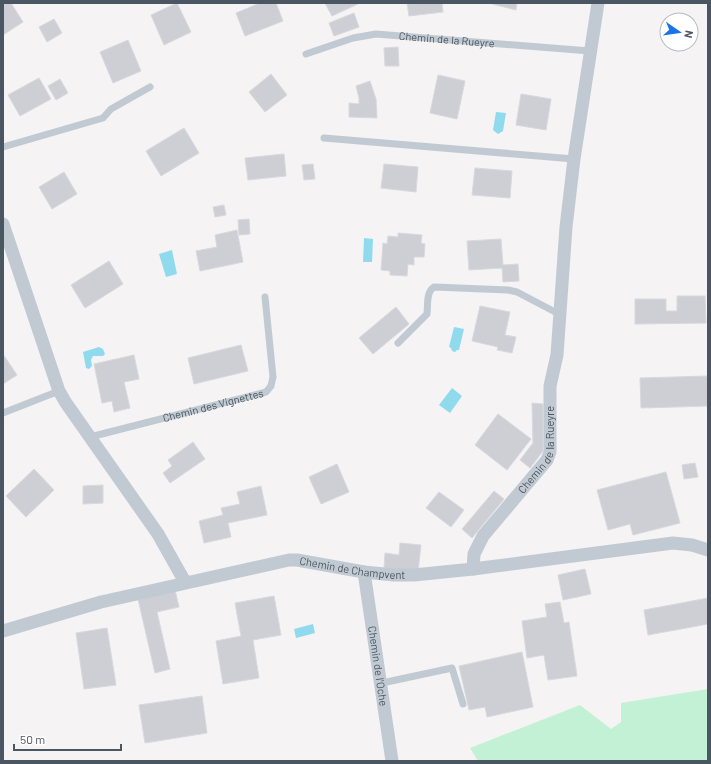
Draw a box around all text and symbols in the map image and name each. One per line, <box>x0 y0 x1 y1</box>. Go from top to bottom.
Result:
north arrow <box>659 12 699 52</box>
street label: Chemin de la Rueyre <box>398 29 495 49</box>
text: N <box>682 29 696 39</box>
street label: Chemin des Vignettes <box>161 386 265 424</box>
street label: Chemin de la Rueyre <box>515 406 556 496</box>
street label: Chemin de Champvent <box>299 554 405 581</box>
street label: Chemin de l'Oche <box>366 625 391 707</box>
scale bar <box>14 726 121 752</box>
text: 50 m <box>20 732 45 746</box>

